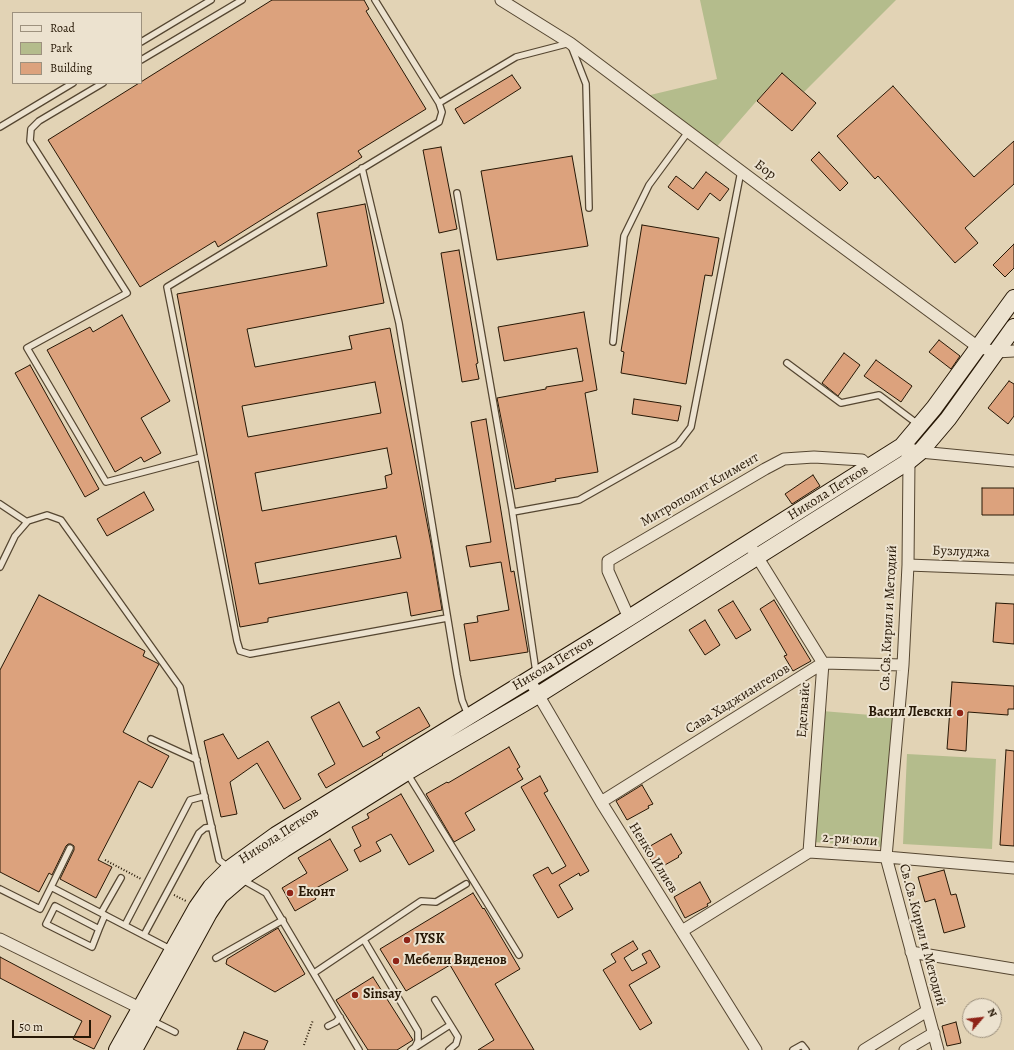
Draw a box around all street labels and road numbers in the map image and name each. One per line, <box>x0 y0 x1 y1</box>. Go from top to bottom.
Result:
street label: Бор <box>751 156 779 184</box>
street label: Митрополит Климент <box>638 449 762 531</box>
street label: Никола Петков <box>785 462 871 524</box>
street label: Бузлуджа <box>932 543 990 561</box>
street label: Св.Св.Кирил и Методий <box>877 545 901 691</box>
street label: Никола Петков <box>509 633 597 695</box>
street label: Сава Хаджиангелов <box>683 660 793 738</box>
street label: Еделвайс <box>794 682 814 738</box>
street label: Никола Петков <box>236 804 322 868</box>
street label: Ненко Илиев <box>625 819 681 897</box>
street label: 2-ри юли <box>822 830 878 850</box>
street label: Св.Св.Кирил и Методий <box>895 862 949 1008</box>

